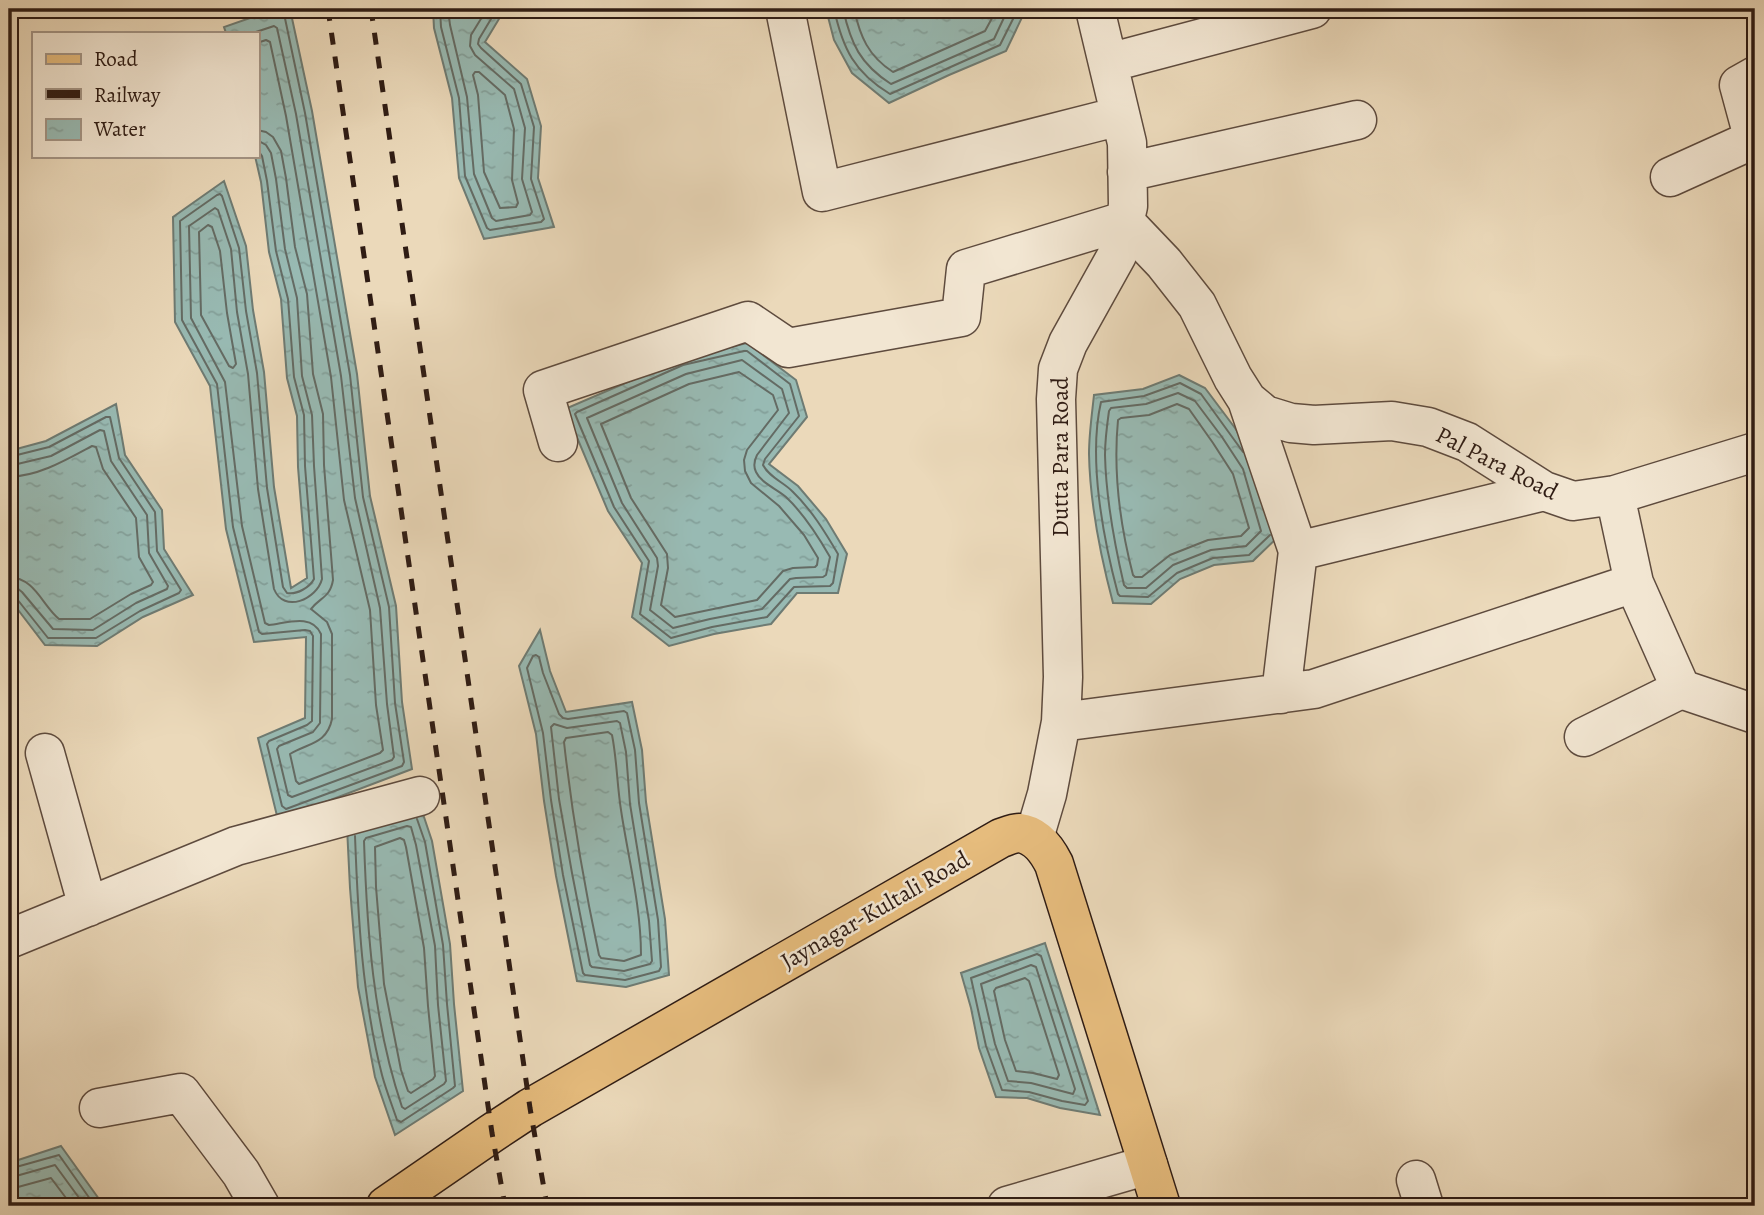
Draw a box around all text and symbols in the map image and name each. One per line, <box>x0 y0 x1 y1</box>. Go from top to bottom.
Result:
legend <box>32 32 259 158</box>
text: Road <box>94 45 138 73</box>
text: Railway <box>94 81 161 109</box>
text: Water <box>93 115 146 143</box>
street label: Dutta Para Road <box>1044 377 1076 537</box>
street label: Pal Para Road <box>1430 418 1564 508</box>
street label: Jaynagar-Kultali Road <box>775 843 975 977</box>

